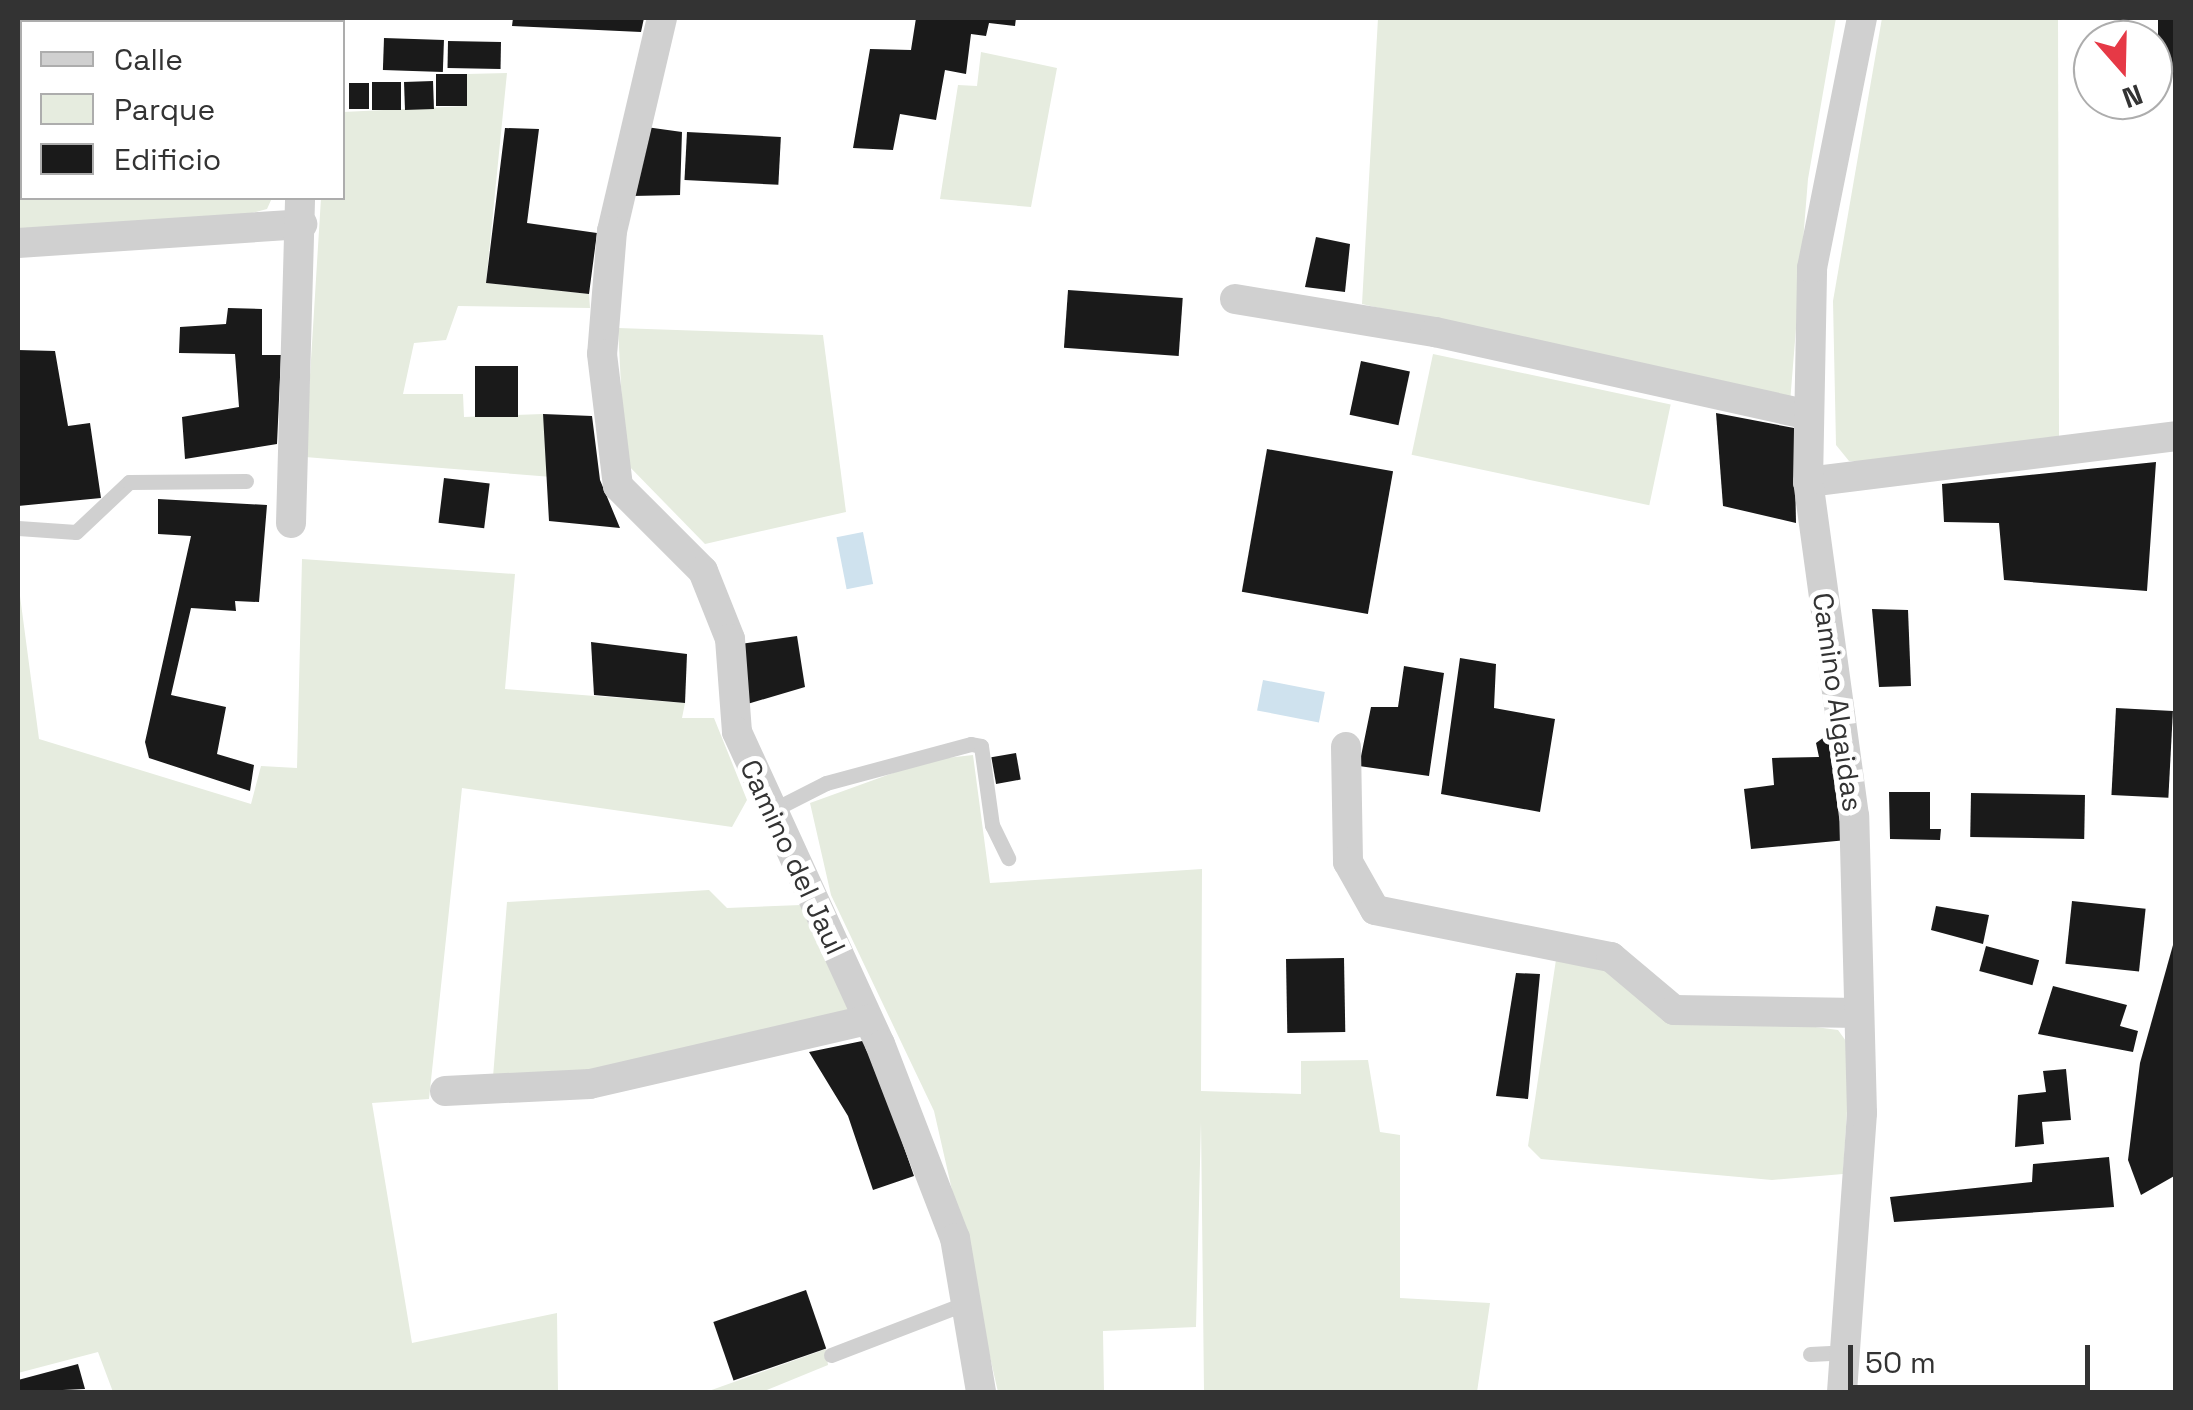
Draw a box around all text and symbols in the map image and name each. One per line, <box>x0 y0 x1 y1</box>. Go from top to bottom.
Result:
legend <box>20 20 345 200</box>
north arrow <box>2073 20 2173 120</box>
text: Calle <box>114 40 183 79</box>
text: N <box>2118 76 2148 116</box>
text: Parque <box>114 90 215 129</box>
text: Edificio <box>114 140 221 179</box>
street label: Camino Algaidas <box>1806 590 1870 814</box>
street label: Camino del Jaul <box>733 754 853 960</box>
scale bar <box>1853 1325 2096 1387</box>
text: 50 m <box>1865 1343 1936 1382</box>

